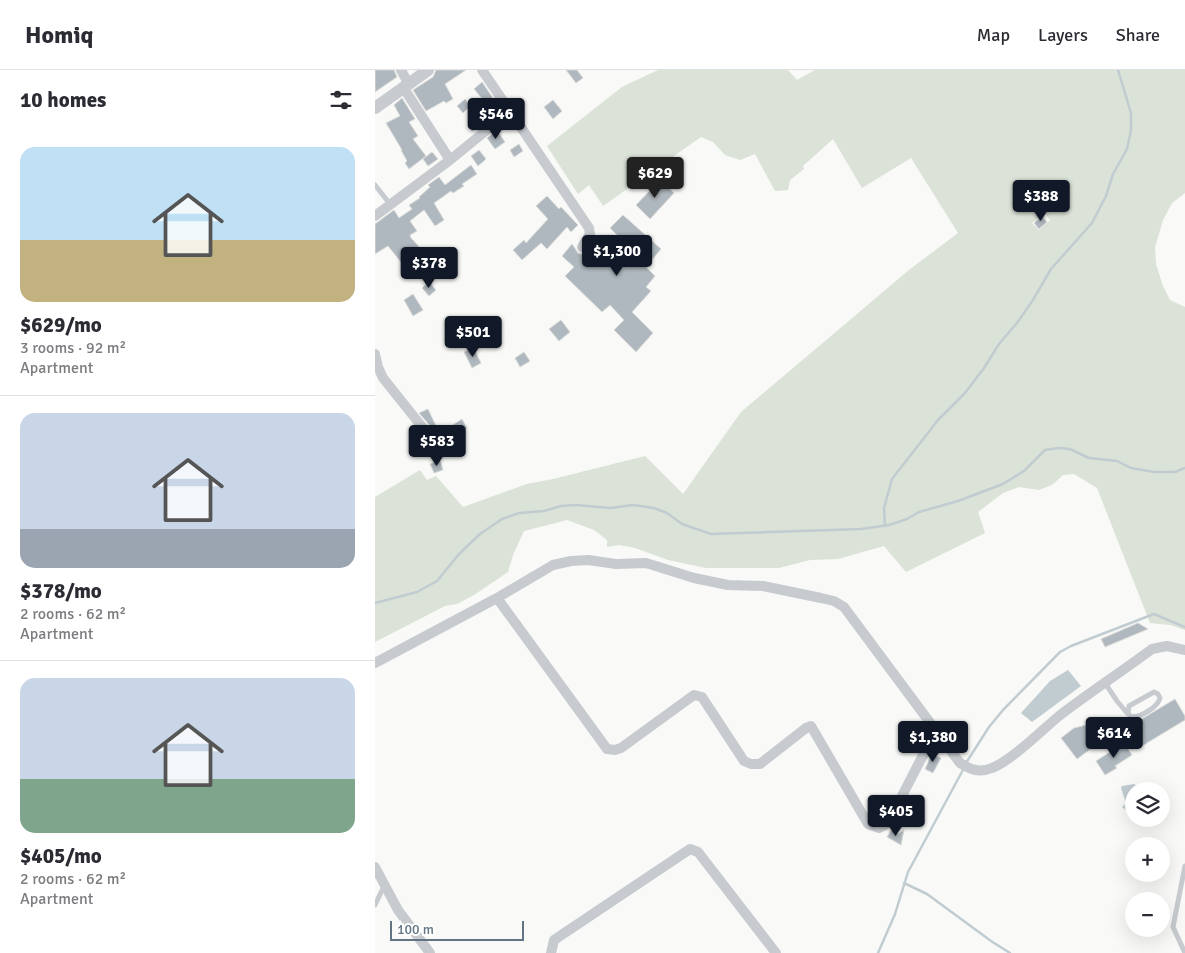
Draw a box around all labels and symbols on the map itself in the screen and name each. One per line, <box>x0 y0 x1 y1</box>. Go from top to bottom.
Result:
pin: $546 <box>466 98 526 140</box>
pin: $629 <box>625 156 685 199</box>
pin: $388 <box>1011 180 1071 222</box>
pin: $1,300 <box>576 234 658 277</box>
pin: $378 <box>399 246 459 289</box>
pin: $501 <box>443 316 503 358</box>
pin: $583 <box>407 424 467 467</box>
pin: $614 <box>1084 716 1144 759</box>
pin: $1,380 <box>892 720 974 763</box>
pin: $405 <box>866 794 926 837</box>
scale bar <box>390 918 524 941</box>

